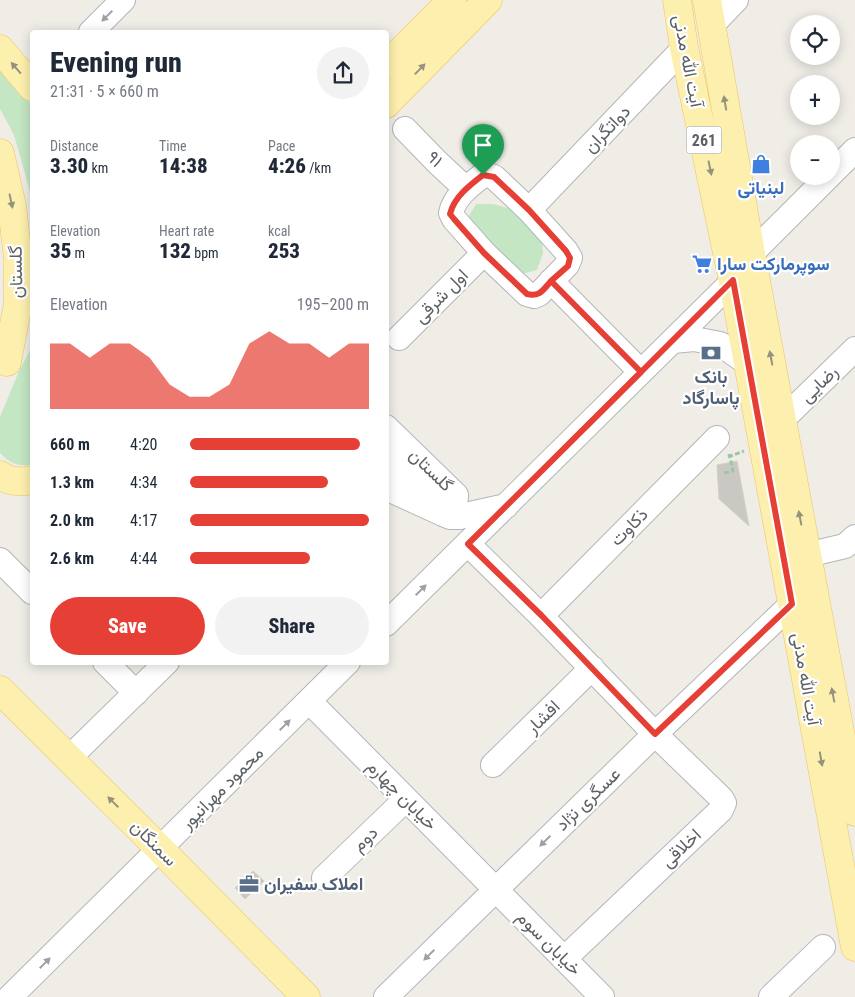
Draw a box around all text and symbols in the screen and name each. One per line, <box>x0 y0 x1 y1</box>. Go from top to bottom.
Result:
one-way arrow <box>101 10 113 22</box>
street label: آیت الله مدنی <box>668 13 708 111</box>
map controls <box>790 15 840 185</box>
button: locate <box>790 15 840 65</box>
text: Evening run <box>50 46 182 79</box>
button: share <box>317 47 369 99</box>
one-way arrow <box>11 62 22 75</box>
one-way arrow <box>414 63 426 75</box>
button: + <box>790 75 840 125</box>
text: 21:31 · 5 × 660 m <box>50 82 159 101</box>
one-way arrow <box>720 94 728 110</box>
street label: دواتگران <box>579 100 635 158</box>
pin <box>462 124 504 175</box>
road number: 261 <box>686 126 722 154</box>
icon: arrive <box>469 131 497 159</box>
button: − <box>790 135 840 185</box>
text: Distance <box>50 138 98 154</box>
text: Time <box>159 138 187 154</box>
text: Pace <box>268 138 295 154</box>
street label: ۹۱ <box>423 146 448 171</box>
shop icon: لبنیاتی <box>750 153 772 175</box>
text: 3.30 <box>50 154 88 178</box>
text: 14:38 <box>159 154 208 178</box>
text: 4:26 <box>268 154 306 178</box>
text: km <box>88 160 108 176</box>
text: /km <box>306 160 331 176</box>
one-way arrow <box>706 160 714 176</box>
place label: لبنیاتی <box>738 177 784 199</box>
one-way arrow <box>7 193 15 208</box>
text: Elevation <box>50 223 100 239</box>
text: Heart rate <box>159 223 214 239</box>
text: kcal <box>268 223 291 239</box>
text: 35 <box>50 239 71 263</box>
text: 132 <box>159 239 191 263</box>
text: 253 <box>268 239 300 263</box>
street label: گلستان <box>5 245 26 299</box>
text: m <box>71 245 85 261</box>
text: bpm <box>191 245 219 261</box>
supermarket icon: سوپرمارکت سارا <box>691 253 713 275</box>
place label: سوپرمارکت سارا <box>717 253 830 276</box>
street label: اول شرقی <box>409 264 473 328</box>
text: Elevation <box>50 295 108 314</box>
text: 195–200 m <box>297 295 369 314</box>
bank icon: بانک پاسارگاد <box>700 342 722 364</box>
one-way arrow <box>766 350 774 366</box>
street label: رضایی <box>795 361 843 407</box>
place label: بانک پاسارگاد <box>683 366 740 410</box>
text: 660 m <box>50 435 90 454</box>
text: 4:20 <box>130 435 157 454</box>
street label: گلستان <box>405 444 458 495</box>
text: 1.3 km <box>50 473 94 492</box>
text: 4:34 <box>130 473 157 492</box>
street label: ذکاوت <box>605 503 653 551</box>
one-way arrow <box>796 510 804 526</box>
text: 2.0 km <box>50 511 94 530</box>
text: 4:17 <box>130 511 157 530</box>
text: 2.6 km <box>50 549 94 568</box>
text: 4:44 <box>130 549 157 568</box>
one-way arrow <box>415 584 427 596</box>
button: Save <box>50 597 205 655</box>
button: Share <box>215 597 369 655</box>
street label: آیت الله مدنی <box>787 631 825 729</box>
one-way arrow <box>829 687 837 703</box>
street label: افشار <box>521 696 564 739</box>
one-way arrow <box>278 719 290 731</box>
street label: محمود مهرانپور <box>175 742 269 835</box>
one-way arrow <box>817 751 825 767</box>
street label: خیابان چهارم <box>361 755 442 836</box>
street label: عسگری نژاد <box>551 763 625 835</box>
one-way arrow <box>107 796 119 808</box>
street label: سمنگان <box>127 815 182 870</box>
street label: دوم <box>348 822 383 857</box>
street label: اخلاقی <box>656 824 706 872</box>
one-way arrow <box>540 835 552 847</box>
office icon: املاک سفیران <box>238 873 260 895</box>
place label: املاک سفیران <box>264 873 363 895</box>
street label: خیابان سوم <box>511 906 586 981</box>
one-way arrow <box>423 948 435 960</box>
one-way arrow <box>39 957 51 969</box>

